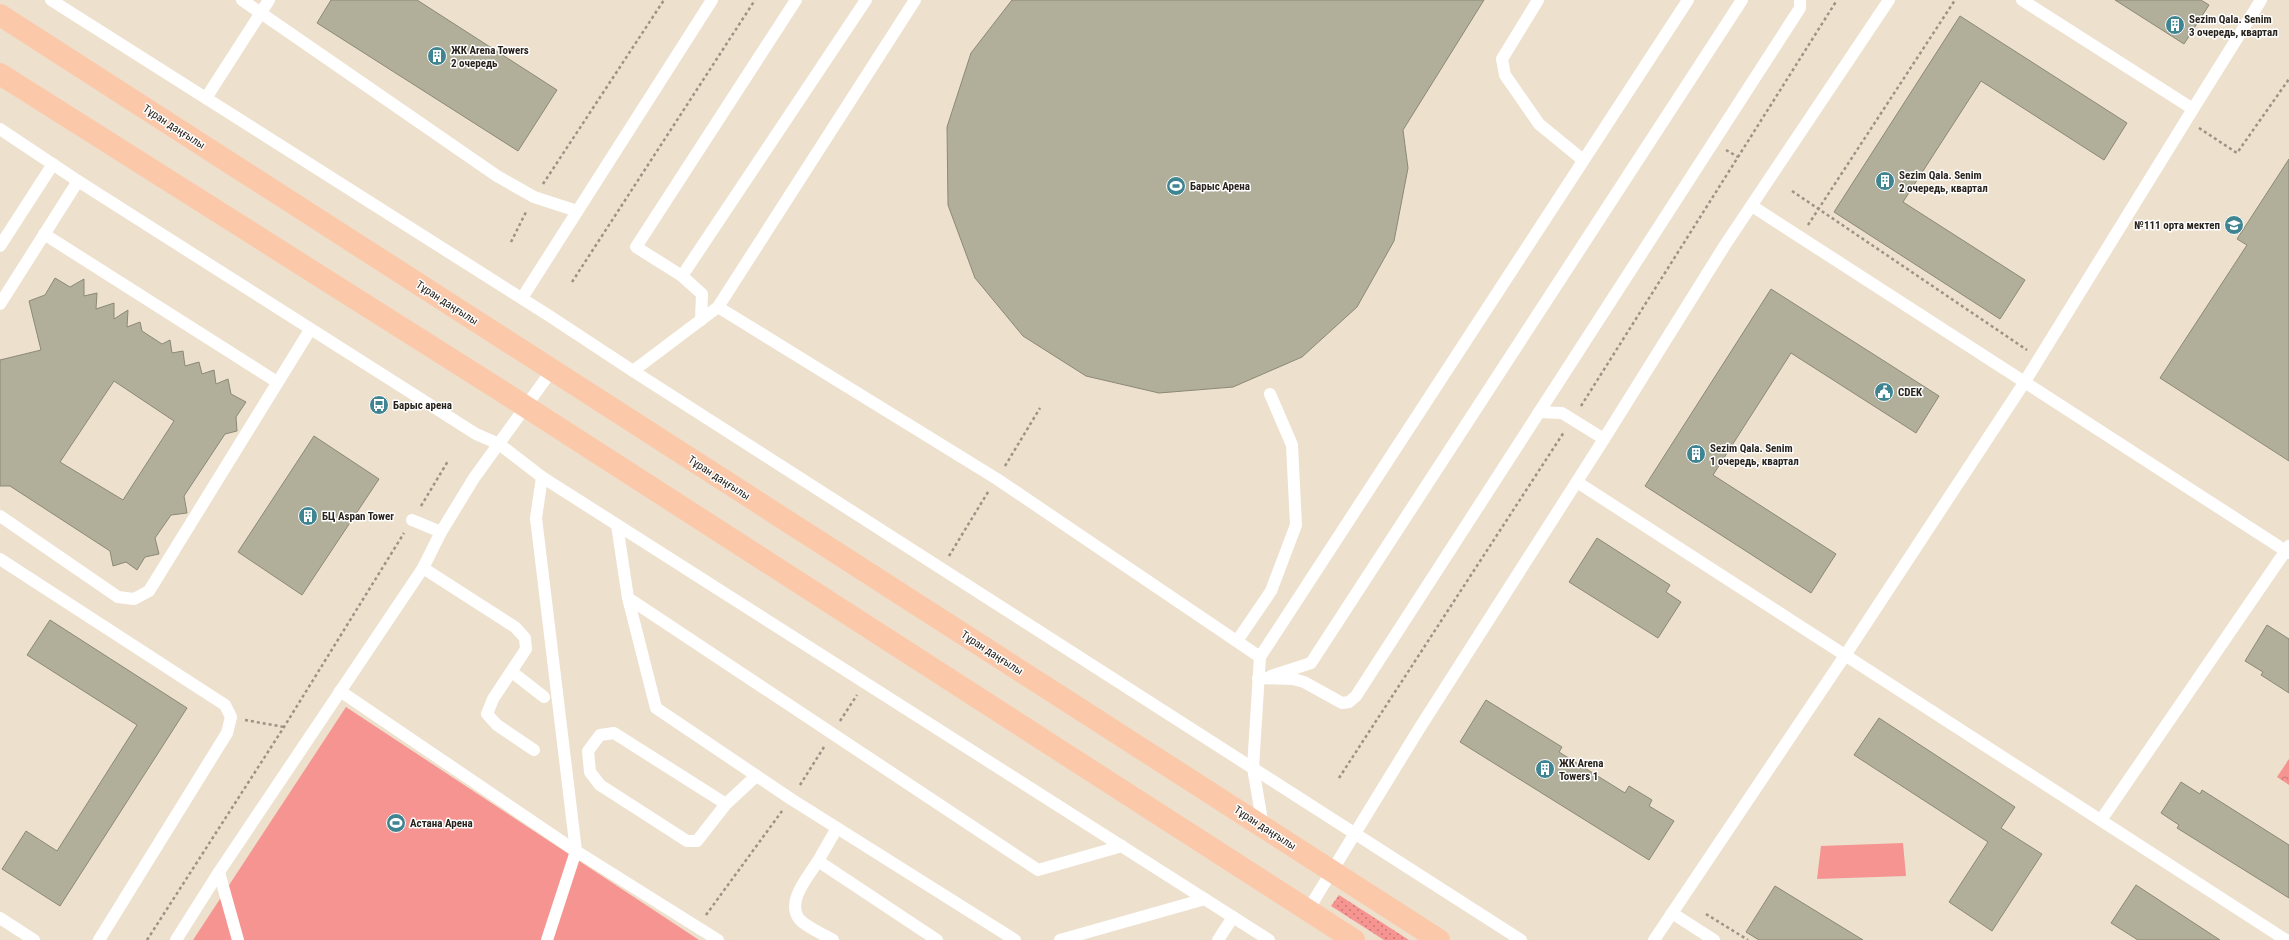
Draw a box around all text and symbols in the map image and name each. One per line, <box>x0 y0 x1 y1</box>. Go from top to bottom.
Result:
place label: Sezim Qala. Senim 3 очередь, квартал <box>2189 13 2278 39</box>
building icon: Sezim Qala. Senim 3 очередь, квартал <box>2164 14 2186 36</box>
place label: ЖК Arena Towers 2 очередь <box>451 44 529 70</box>
building icon: ЖК Arena Towers 2 очередь <box>426 45 448 67</box>
street label: Тұран даңғылы <box>141 102 207 152</box>
place label: Sezim Qala. Senim 2 очередь, квартал <box>1899 169 1988 195</box>
building icon: Sezim Qala. Senim 2 очередь, квартал <box>1874 170 1896 192</box>
sports icon: Барыс Арена <box>1165 175 1187 197</box>
place label: Барыс Арена <box>1190 180 1250 193</box>
school or university icon: №111 орта мектеп <box>2223 214 2245 236</box>
place label: №111 орта мектеп <box>2134 219 2220 232</box>
street label: Тұран даңғылы <box>414 278 480 328</box>
public building icon: CDEK <box>1873 381 1895 403</box>
place label: CDEK <box>1898 386 1923 399</box>
bus stop icon: Барыс арена <box>368 394 390 416</box>
place label: Барыс арена <box>393 399 452 412</box>
place label: Sezim Qala. Senim 1 очередь, квартал <box>1710 442 1799 468</box>
building icon: Sezim Qala. Senim 1 очередь, квартал <box>1685 443 1707 465</box>
street label: Тұран даңғылы <box>686 453 752 503</box>
building icon: БЦ Aspan Tower <box>297 505 319 527</box>
place label: БЦ Aspan Tower <box>322 510 394 523</box>
street label: Тұран даңғылы <box>959 628 1025 678</box>
place label: ЖК Arena Towers 1 <box>1559 757 1603 783</box>
building icon: ЖК Arena Towers 1 <box>1534 758 1556 780</box>
street label: Тұран даңғылы <box>1232 803 1298 853</box>
sports icon: Астана Арена <box>385 812 407 834</box>
place label: Астана Арена <box>410 817 473 830</box>

